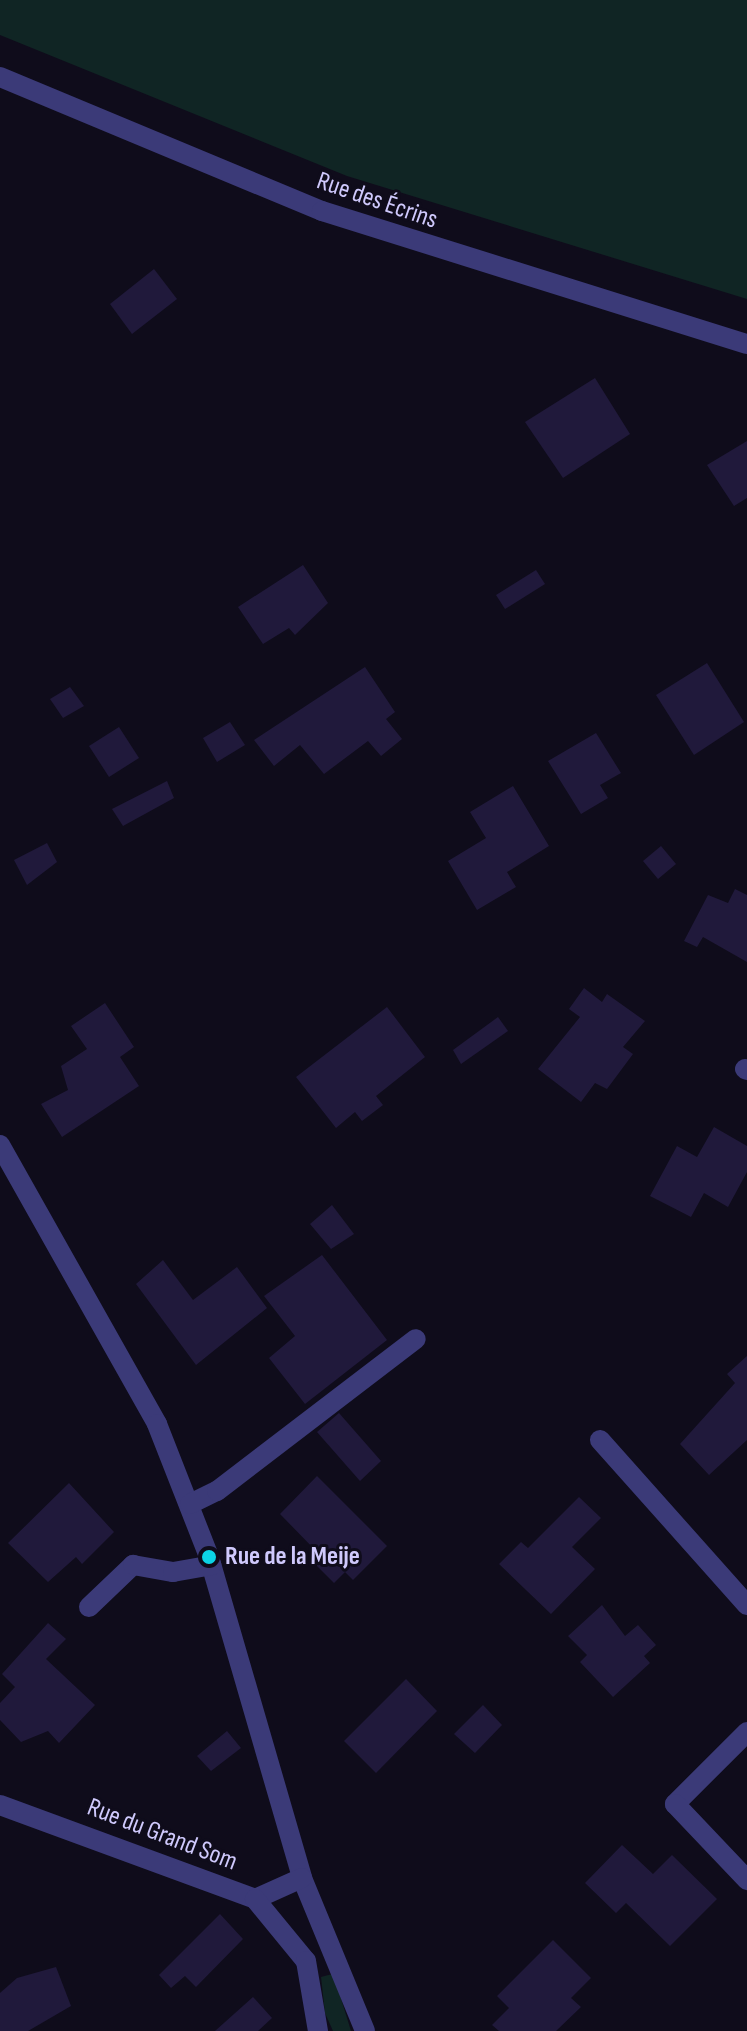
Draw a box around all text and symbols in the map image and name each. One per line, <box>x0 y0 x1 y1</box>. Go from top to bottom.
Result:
street label: Rue des Écrins <box>312 166 442 236</box>
place label: Rue de la Meije <box>225 1541 360 1573</box>
marker: Rue de la Meije <box>200 1548 218 1566</box>
street label: Rue du Grand Som <box>83 1792 241 1878</box>

